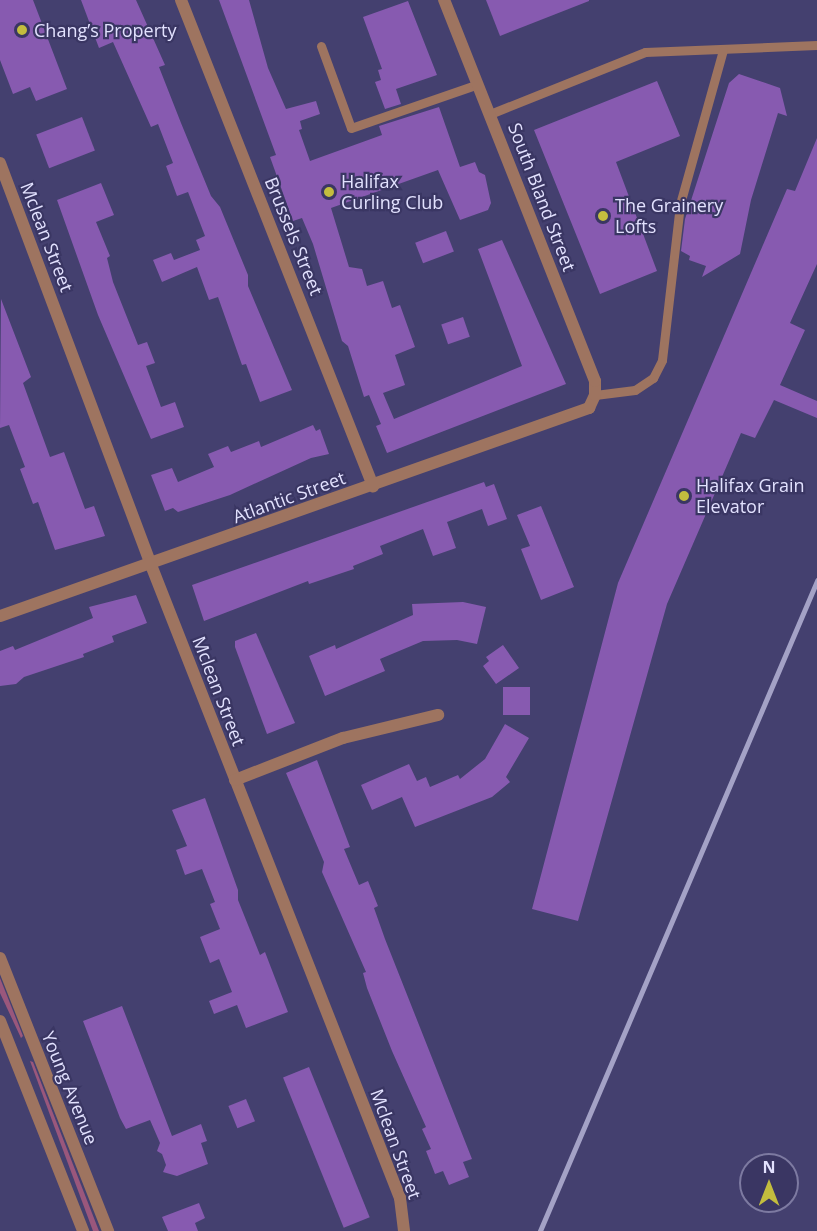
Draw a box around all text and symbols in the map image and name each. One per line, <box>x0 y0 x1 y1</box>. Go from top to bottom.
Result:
place label: Chang’s Property <box>34 19 176 41</box>
marker: Chang’s Property <box>15 23 29 37</box>
street label: South Bland Street <box>504 120 580 274</box>
place label: Halifax Curling Club <box>341 171 443 213</box>
street label: Brussels Street <box>261 174 327 298</box>
street label: Mclean Street <box>16 179 78 295</box>
marker: Halifax Curling Club <box>322 185 336 199</box>
place label: The Grainery Lofts <box>615 195 723 238</box>
marker: The Grainery Lofts <box>596 209 610 223</box>
street label: Atlantic Street <box>230 467 348 527</box>
place label: Halifax Grain Elevator <box>696 475 805 518</box>
marker: Halifax Grain Elevator <box>677 489 691 503</box>
street label: Mclean Street <box>188 633 250 749</box>
street label: Young Avenue <box>37 1028 103 1148</box>
street label: Mclean Street <box>366 1086 426 1202</box>
north arrow <box>739 1153 799 1213</box>
text: N <box>762 1156 776 1178</box>

